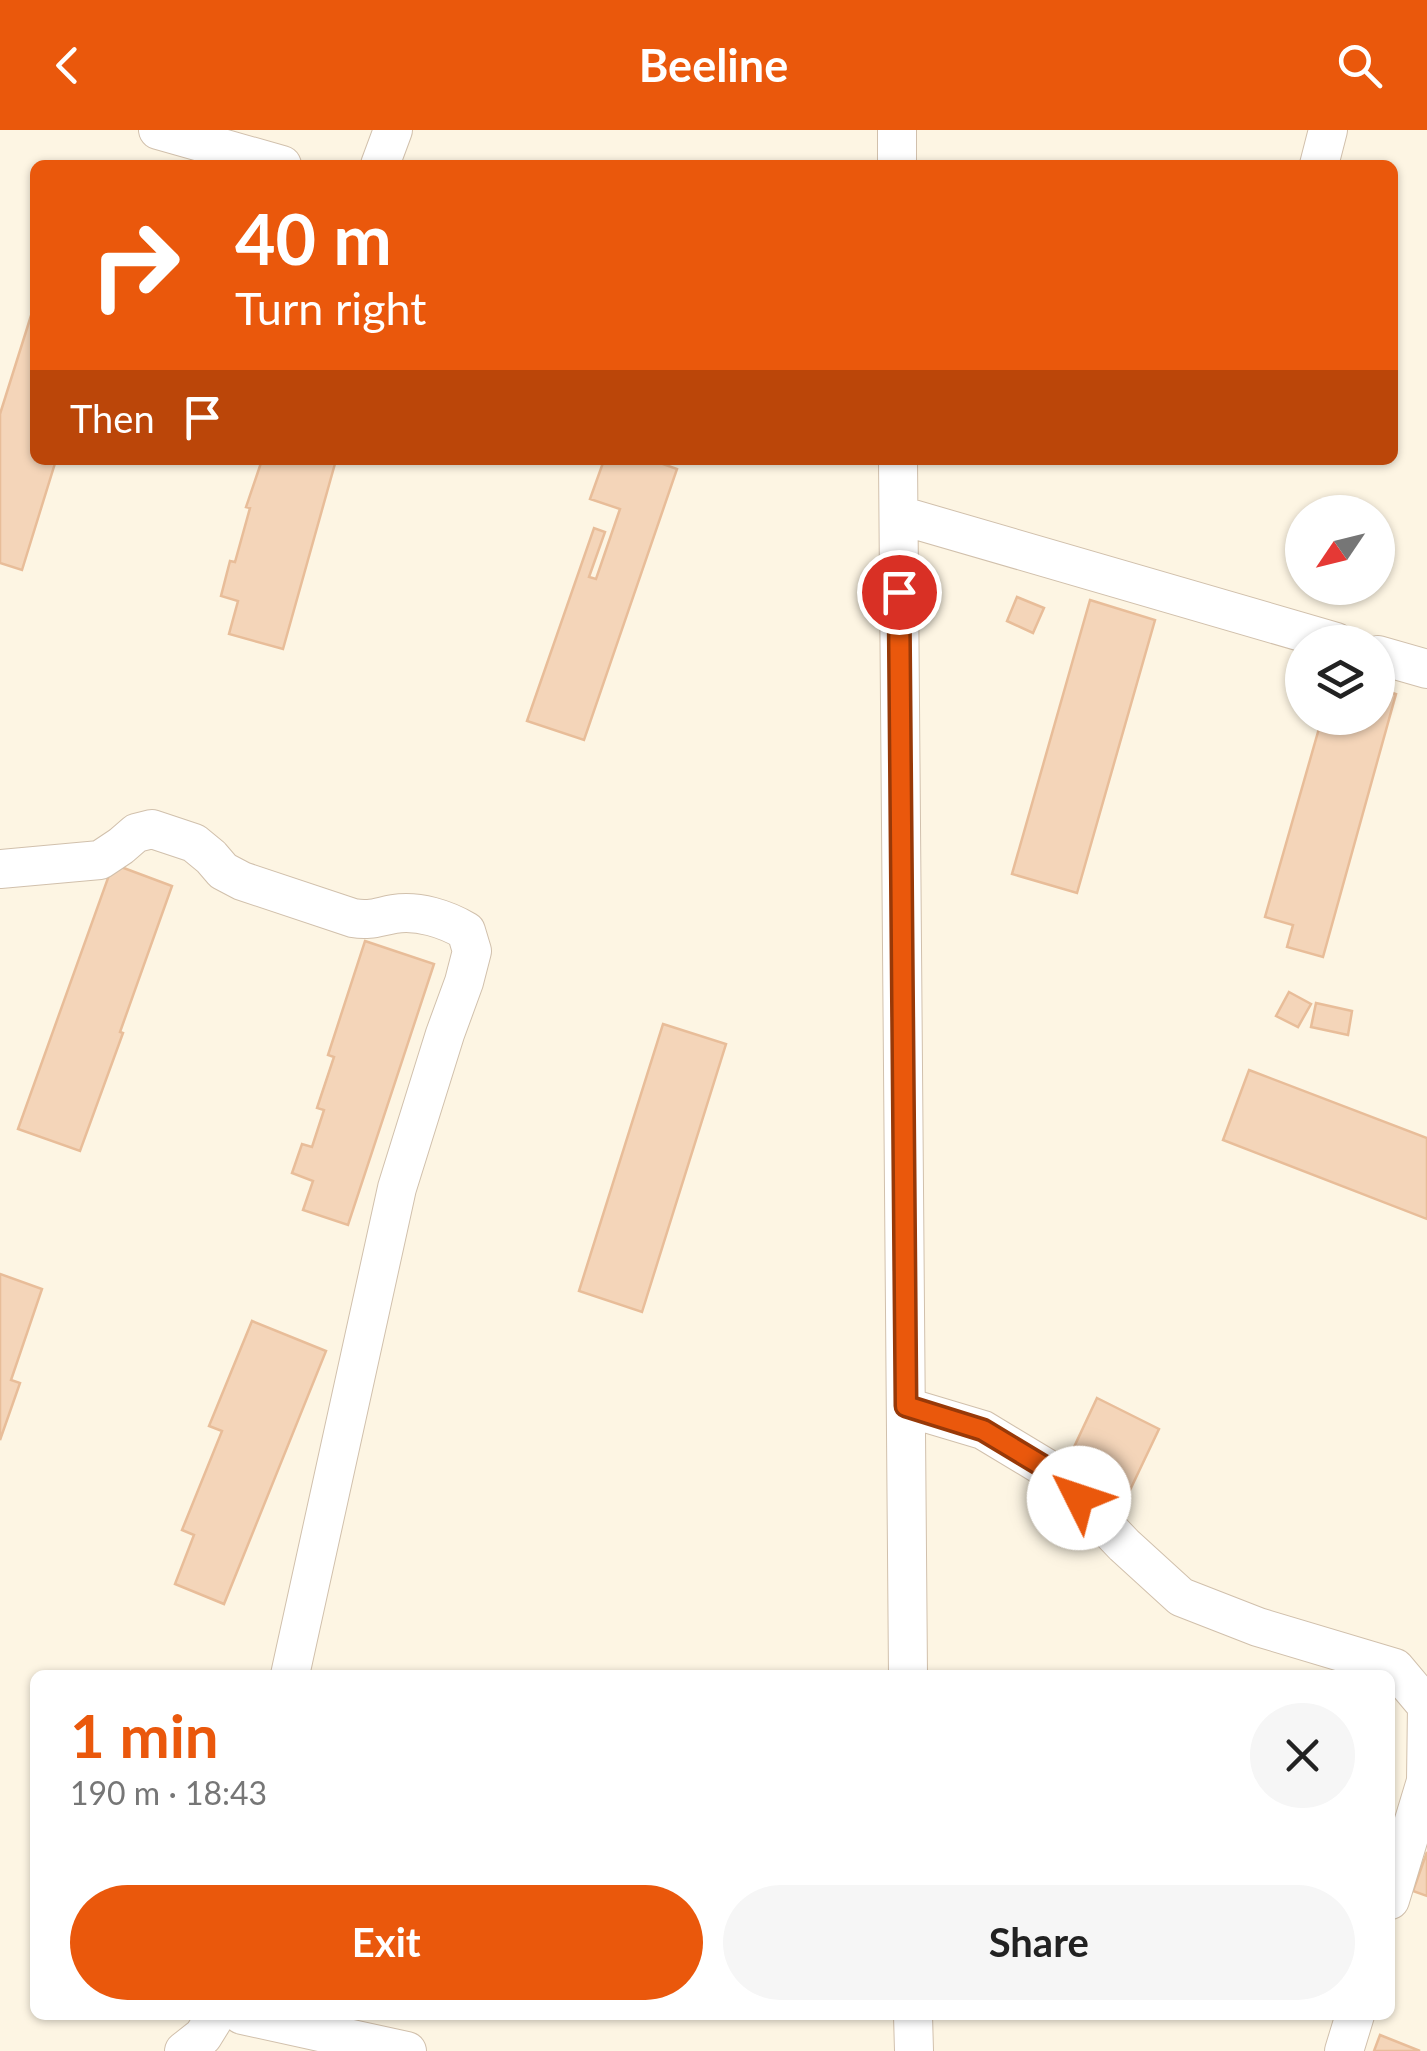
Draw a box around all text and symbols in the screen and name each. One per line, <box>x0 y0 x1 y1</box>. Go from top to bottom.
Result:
icon: back <box>40 38 95 93</box>
text: Beeline <box>639 38 788 92</box>
icon: search <box>1332 38 1387 93</box>
text: 40 m <box>235 196 392 280</box>
icon: right <box>70 200 200 330</box>
text: Turn right <box>235 281 426 335</box>
icon: arrive <box>175 390 230 445</box>
text: Then <box>70 395 155 441</box>
north arrow <box>1285 495 1395 605</box>
map controls <box>1285 495 1395 735</box>
pin <box>857 550 942 635</box>
icon: arrive <box>872 565 927 620</box>
button: layers <box>1285 625 1395 735</box>
position arrow <box>1027 1446 1131 1550</box>
text: 1 min <box>70 1699 219 1771</box>
button: close <box>1250 1703 1355 1808</box>
text: 190 m · 18:43 <box>70 1773 267 1812</box>
button: Exit <box>70 1885 703 2000</box>
button: Share <box>723 1885 1355 2000</box>

